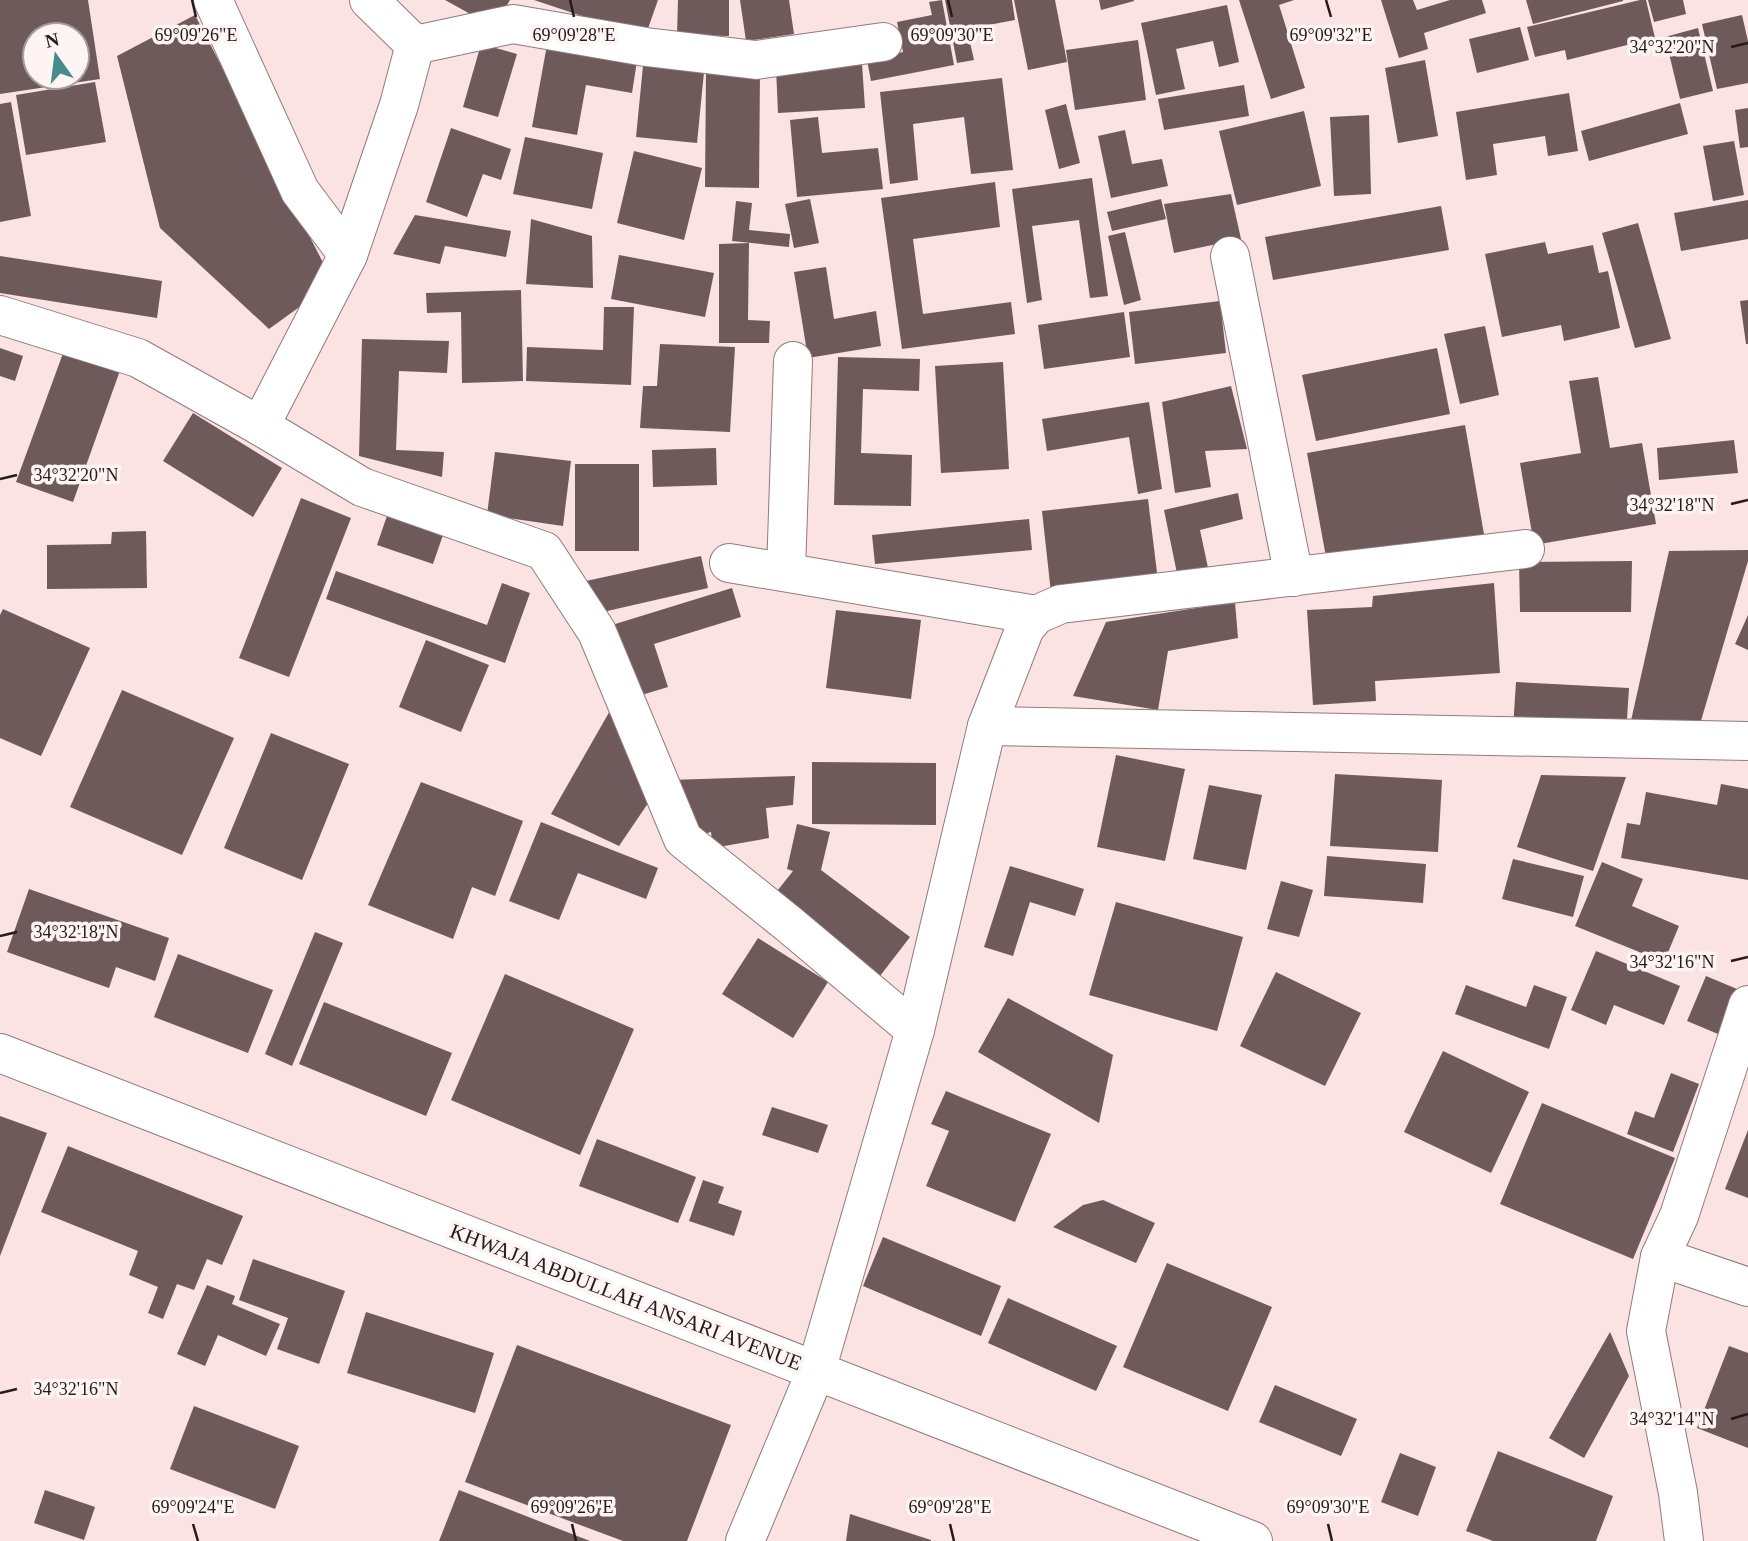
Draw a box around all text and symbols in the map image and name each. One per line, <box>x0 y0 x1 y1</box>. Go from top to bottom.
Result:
north arrow <box>21 21 91 91</box>
text: 69°09'26"E <box>155 25 237 45</box>
text: 69°09'28"E <box>533 25 615 45</box>
text: 69°09'30"E <box>911 25 993 45</box>
text: 69°09'32"E <box>1290 25 1372 45</box>
text: N <box>43 28 61 52</box>
text: 34°32'20"N <box>1630 37 1714 57</box>
text: 34°32'20"N <box>34 465 118 485</box>
text: 34°32'18"N <box>1630 495 1714 515</box>
text: 34°32'18"N <box>34 922 118 942</box>
text: 34°32'16"N <box>1630 952 1714 972</box>
street label: KHWAJA ABDULLAH ANSARI AVENUE <box>447 1219 805 1375</box>
text: 34°32'16"N <box>34 1379 118 1399</box>
text: 34°32'14"N <box>1630 1409 1714 1429</box>
text: 69°09'24"E <box>152 1497 234 1517</box>
text: 69°09'26"E <box>531 1497 613 1517</box>
text: 69°09'28"E <box>909 1497 991 1517</box>
text: 69°09'30"E <box>1287 1497 1369 1517</box>

